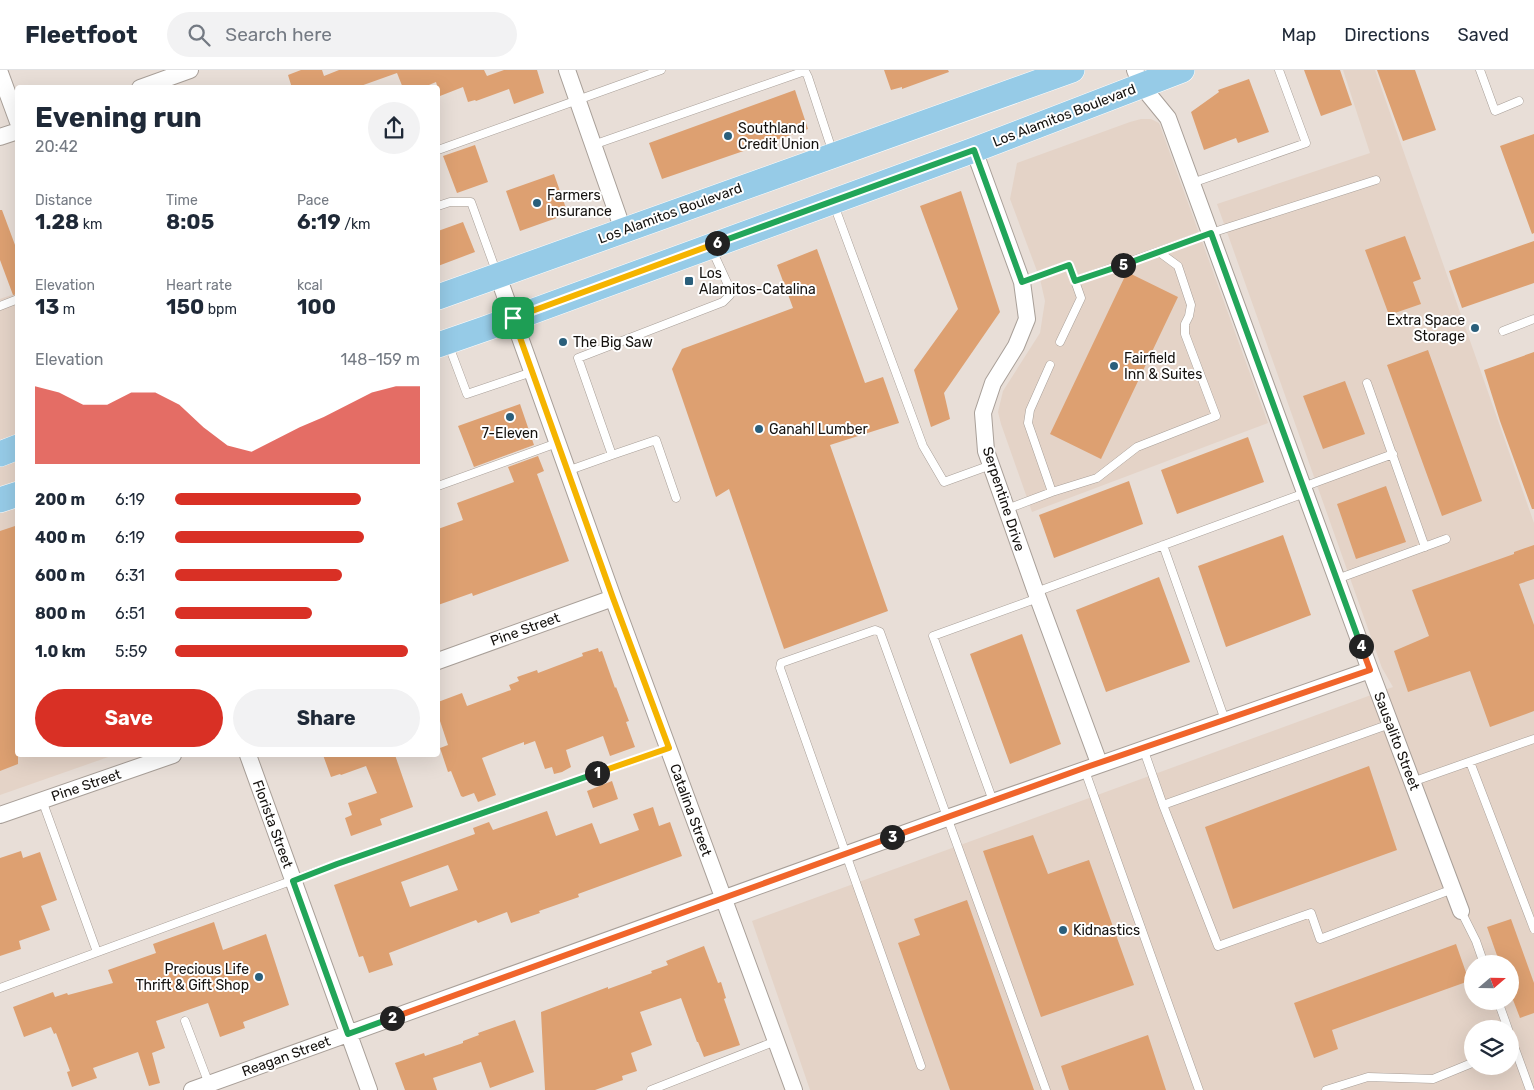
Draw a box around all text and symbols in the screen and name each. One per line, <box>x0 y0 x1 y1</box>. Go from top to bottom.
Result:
search box <box>167 12 517 57</box>
text: Fleetfoot <box>25 21 137 49</box>
icon: search <box>185 21 213 49</box>
text: Search here <box>225 23 332 46</box>
text: Map <box>1281 24 1316 46</box>
text: Directions <box>1344 24 1430 46</box>
text: Saved <box>1458 24 1509 46</box>
street label: Los Alamitos Boulevard <box>990 80 1138 151</box>
text: Evening run <box>35 101 202 134</box>
button: share <box>368 102 420 154</box>
place label: Southland Credit Union <box>738 120 819 153</box>
marker: Southland Credit Union <box>722 130 734 142</box>
text: 20:42 <box>35 137 78 156</box>
street label: Los Alamitos Boulevard <box>596 180 744 247</box>
place label: Farmers Insurance <box>547 187 612 220</box>
text: Distance <box>35 192 92 209</box>
text: Time <box>166 192 198 209</box>
text: Pace <box>297 192 329 209</box>
marker: Farmers Insurance <box>531 197 543 209</box>
text: 1.28 <box>35 209 79 234</box>
text: 8:05 <box>166 209 214 234</box>
text: 6:19 <box>297 209 341 234</box>
text: km <box>79 216 102 233</box>
text: /km <box>341 216 371 233</box>
pin: 6 <box>704 230 730 256</box>
text: 6 <box>713 235 722 252</box>
pin: 5 <box>1110 252 1136 278</box>
text: 5 <box>1119 257 1128 274</box>
place label: Los Alamitos-Catalina <box>699 265 816 298</box>
marker: Los Alamitos-Catalina <box>683 275 695 287</box>
text: Elevation <box>35 277 95 294</box>
text: Heart rate <box>166 277 232 294</box>
text: kcal <box>297 277 323 294</box>
text: 13 <box>35 294 59 319</box>
text: 150 <box>166 294 204 319</box>
text: 100 <box>297 294 336 319</box>
pin <box>492 297 534 339</box>
text: m <box>59 301 75 318</box>
text: bpm <box>204 301 237 318</box>
icon: arrive <box>499 304 527 332</box>
place label: Extra Space Storage <box>1387 312 1465 345</box>
marker: Extra Space Storage <box>1469 322 1481 334</box>
place label: The Big Saw <box>573 334 653 351</box>
marker: The Big Saw <box>557 336 569 348</box>
text: Elevation <box>35 350 104 369</box>
text: 148–159 m <box>340 350 420 369</box>
place label: Fairfield Inn & Suites <box>1124 350 1202 383</box>
marker: Fairfield Inn & Suites <box>1108 360 1120 372</box>
marker: 7-Eleven <box>504 411 516 423</box>
place label: Ganahl Lumber <box>769 421 869 438</box>
marker: Ganahl Lumber <box>753 423 765 435</box>
place label: 7-Eleven <box>482 425 538 442</box>
street label: Serpentine Drive <box>979 445 1028 554</box>
text: 200 m <box>35 490 85 509</box>
text: 6:19 <box>115 490 145 509</box>
text: 400 m <box>35 528 86 547</box>
text: 6:19 <box>115 528 145 547</box>
text: 600 m <box>35 566 85 585</box>
text: 6:31 <box>115 566 145 585</box>
text: 800 m <box>35 604 86 623</box>
text: 6:51 <box>115 604 145 623</box>
street label: Pine Street <box>488 609 563 650</box>
pin: 4 <box>1348 634 1374 658</box>
text: 4 <box>1357 638 1366 655</box>
text: 1.0 km <box>35 642 86 661</box>
text: 5:59 <box>115 642 148 661</box>
button: Save <box>35 689 223 747</box>
button: Share <box>233 689 420 747</box>
street label: Sausalito Street <box>1370 690 1423 793</box>
pin: 1 <box>584 760 610 786</box>
street label: Catalina Street <box>666 762 715 859</box>
street label: Pine Street <box>49 765 124 805</box>
text: 1 <box>594 765 601 782</box>
street label: Florista Street <box>249 778 297 871</box>
pin: 3 <box>880 824 904 850</box>
text: 3 <box>888 829 897 846</box>
place label: Kidnastics <box>1073 922 1140 939</box>
marker: Kidnastics <box>1057 924 1069 936</box>
north arrow <box>1464 955 1519 1010</box>
map controls <box>1464 955 1519 1075</box>
place label: Precious Life Thrift & Gift Shop <box>136 961 249 994</box>
marker: Precious Life Thrift & Gift Shop <box>253 971 265 983</box>
pin: 2 <box>380 1006 404 1030</box>
text: 2 <box>388 1010 397 1027</box>
button: layers <box>1464 1020 1519 1075</box>
street label: Reagan Street <box>240 1032 333 1080</box>

